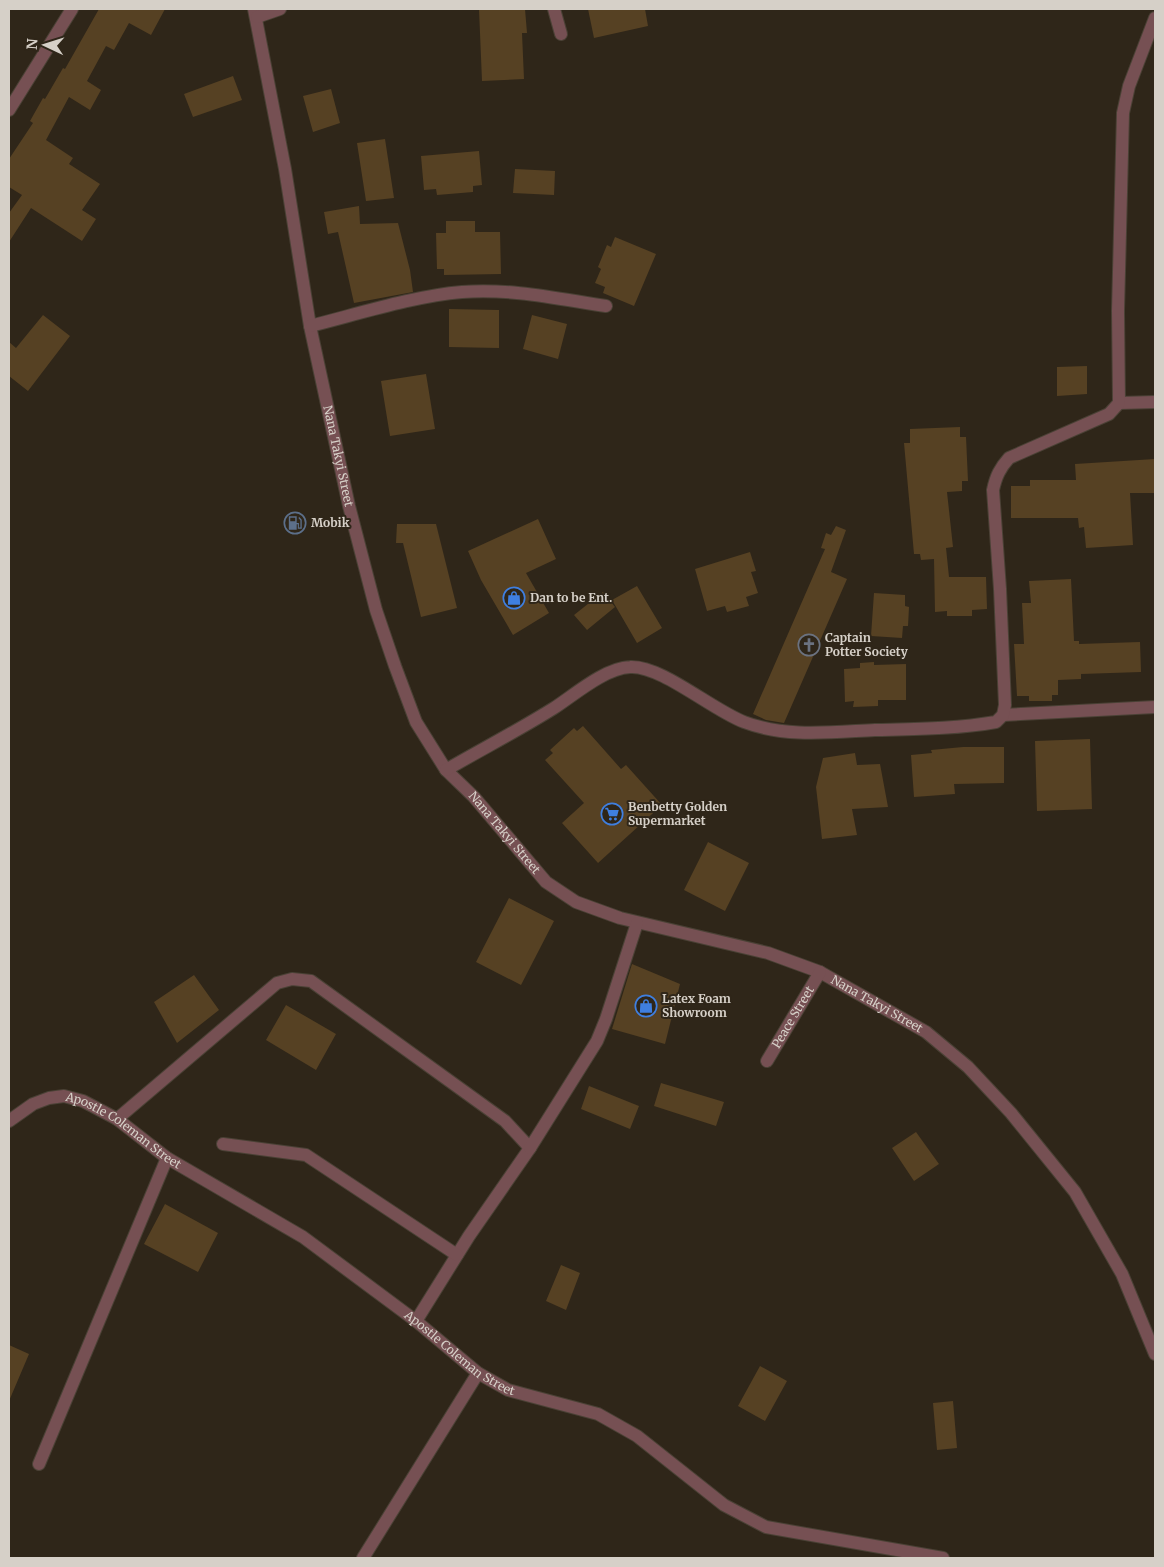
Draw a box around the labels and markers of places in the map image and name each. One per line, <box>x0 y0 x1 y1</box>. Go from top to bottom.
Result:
fuel station icon: Mobik <box>283 511 307 535</box>
place label: Mobik <box>311 515 350 530</box>
shop icon: Dan to be Ent. <box>502 586 526 610</box>
place label: Dan to be Ent. <box>530 590 612 605</box>
place label: Captain Potter Society <box>825 630 909 659</box>
church icon: Captain Potter Society <box>797 633 821 657</box>
place label: Benbetty Golden Supermarket <box>628 799 727 828</box>
supermarket icon: Benbetty Golden Supermarket <box>600 802 624 826</box>
place label: Latex Foam Showroom <box>662 991 731 1020</box>
shop icon: Latex Foam Showroom <box>634 994 658 1018</box>

